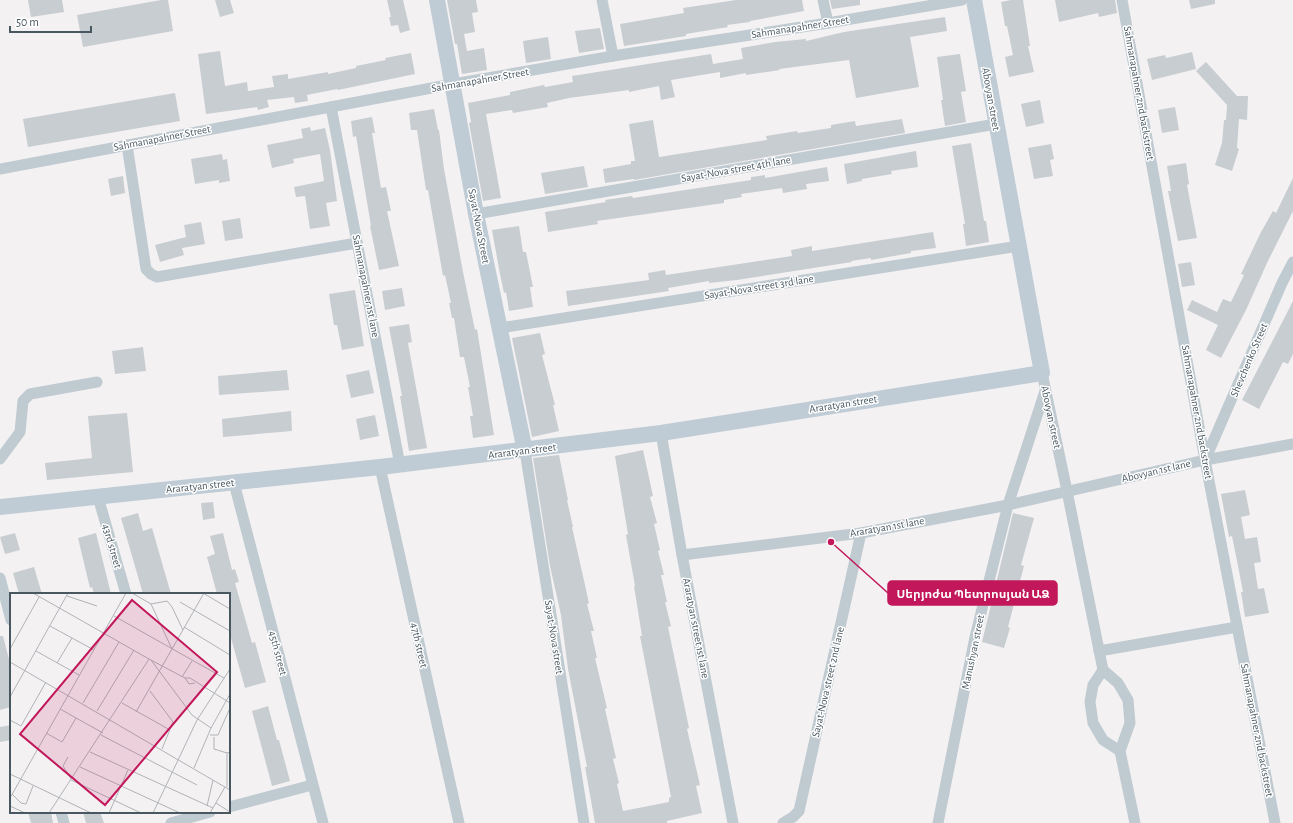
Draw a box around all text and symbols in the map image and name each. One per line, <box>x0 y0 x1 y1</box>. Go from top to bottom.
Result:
scale bar <box>10 8 91 34</box>
street label: Sahmanapahner Street <box>750 14 850 40</box>
text: 50 m <box>16 16 39 28</box>
street label: Sahmanapahner 2nd backstreet <box>1122 25 1156 161</box>
street label: Sahmanapahner Street <box>431 66 530 94</box>
street label: Abovyan street <box>980 67 1002 132</box>
street label: Sahmanapahner Street <box>113 123 212 153</box>
street label: Sayat-Nova street 4th lane <box>680 154 792 184</box>
street label: Sayat-Nova Street <box>466 188 492 265</box>
street label: Sahmanapahner 1st lane <box>351 234 381 338</box>
street label: Sayat-Nova street 3rd lane <box>704 273 814 301</box>
street label: Shevchenko Street <box>1228 321 1270 399</box>
street label: Sahmanapahner 2nd backstreet <box>1180 344 1214 480</box>
street label: Abovyan street <box>1039 385 1063 450</box>
street label: Araratyan street <box>808 393 878 415</box>
street label: Araratyan street <box>487 441 557 461</box>
street label: Abovyan 1st lane <box>1120 458 1192 484</box>
street label: Araratyan street <box>165 477 235 495</box>
street label: Araratyan 1st lane <box>849 515 925 539</box>
street label: 43rd street <box>100 523 124 570</box>
street label: Araratyan street 1st lane <box>681 577 711 679</box>
callout: Սերյոժա Պետրոսյան ԱՁ <box>888 581 1057 605</box>
text: Սերյոժա Պետրոսյան ԱՁ <box>896 588 1050 601</box>
inset map <box>10 593 230 813</box>
street label: Sayat-Nova street <box>543 599 565 675</box>
street label: Manushyan street <box>960 613 986 690</box>
street label: 47th street <box>409 621 430 669</box>
street label: Sayat-Nova street 2nd lane <box>810 626 846 738</box>
street label: 45th street <box>267 629 289 677</box>
street label: Sahmanapahner 2nd backstreet <box>1239 662 1275 798</box>

